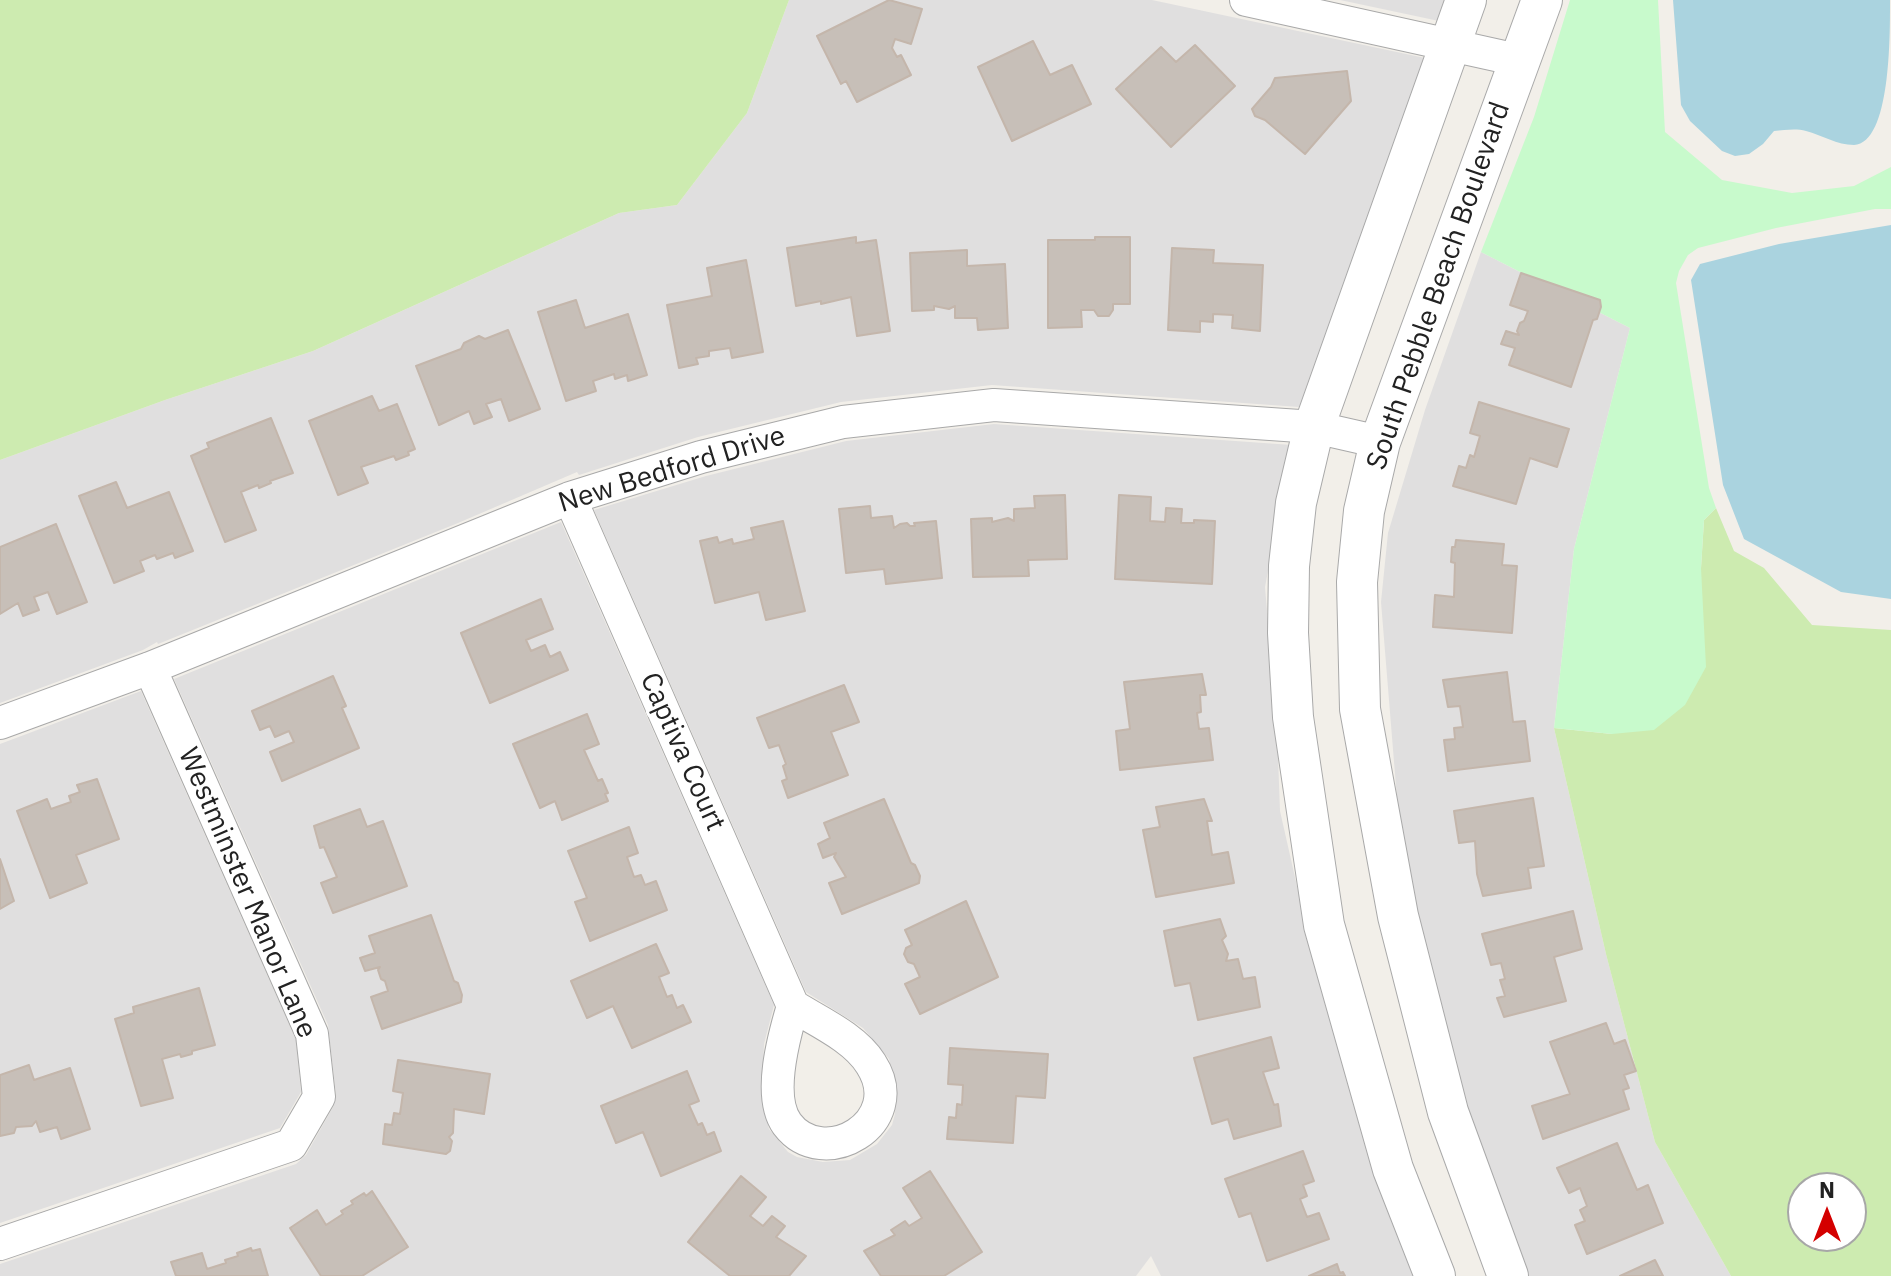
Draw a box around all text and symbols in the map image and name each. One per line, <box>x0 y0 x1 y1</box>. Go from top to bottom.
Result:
street label: South Pebble Beach Boulevard <box>1360 98 1518 474</box>
street label: New Bedford Drive <box>554 419 790 521</box>
street label: Captiva Court <box>632 668 732 836</box>
street label: Westminster Manor Lane <box>171 743 323 1043</box>
north arrow <box>1787 1172 1867 1252</box>
text: N <box>1819 1175 1835 1204</box>

